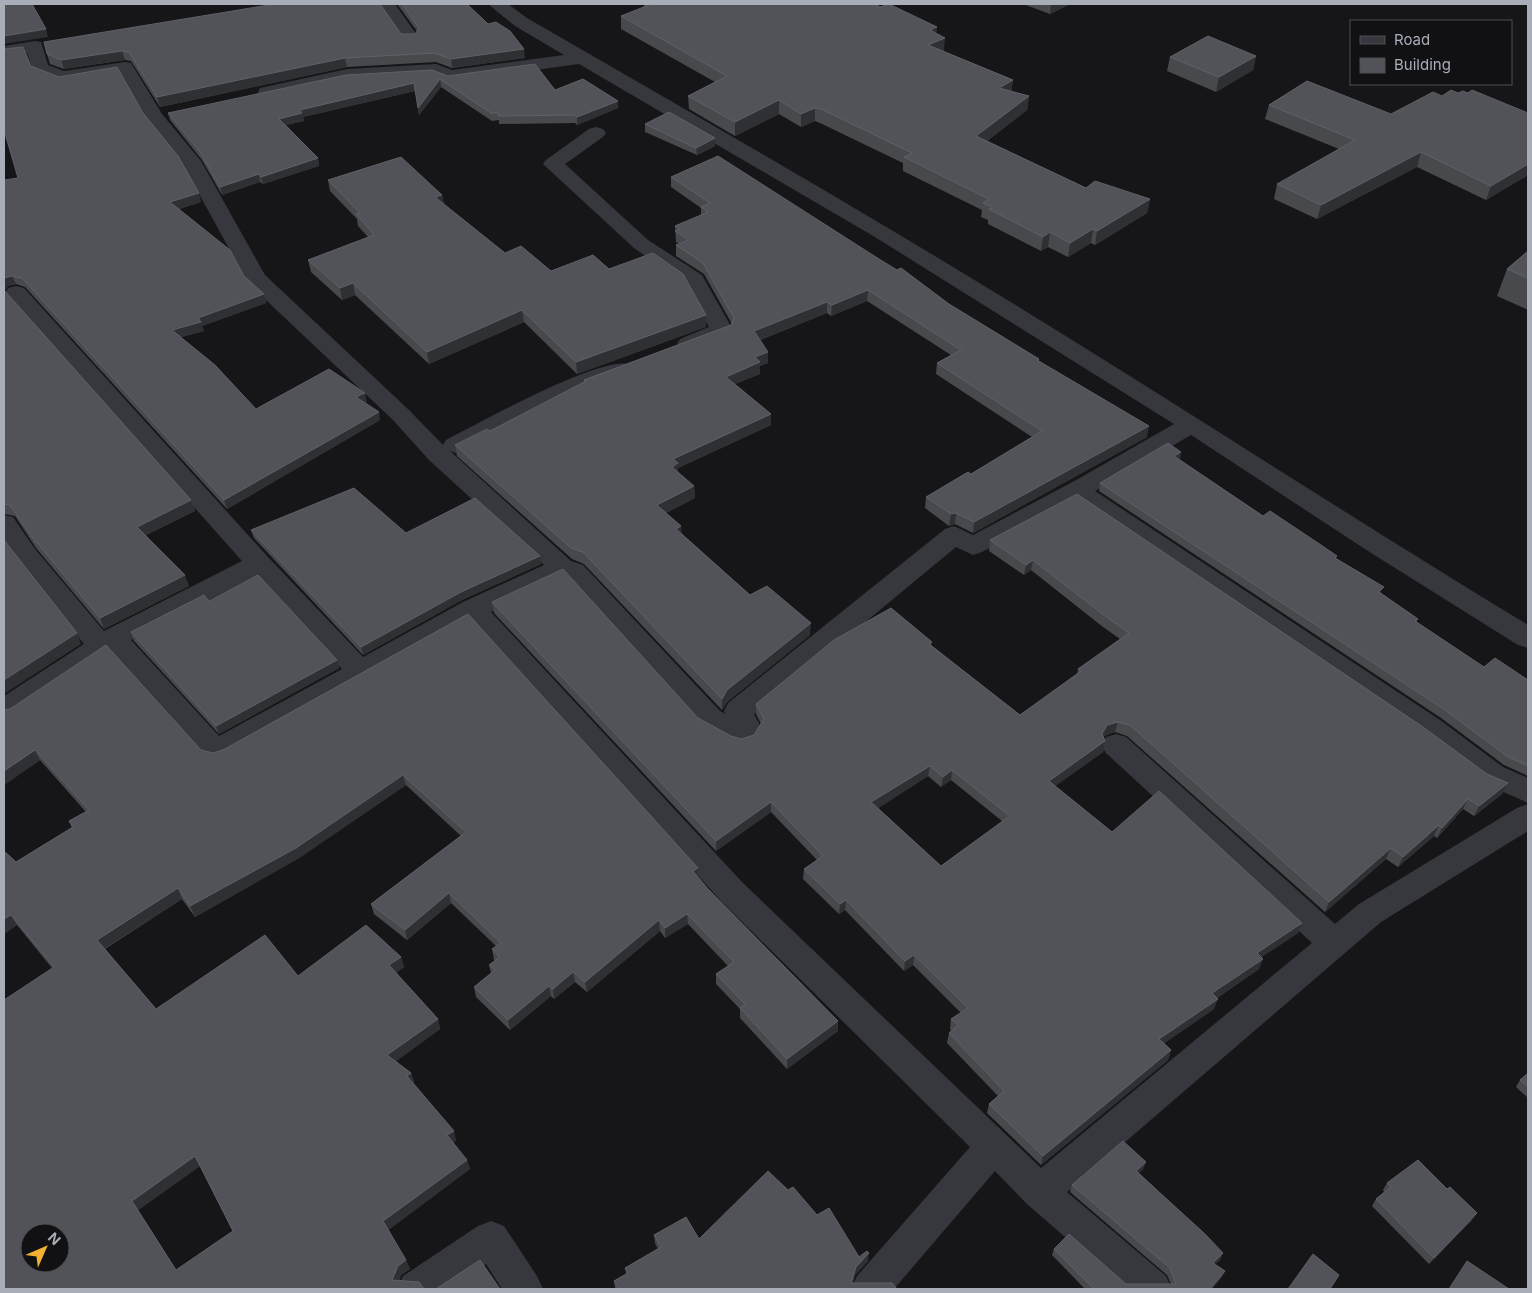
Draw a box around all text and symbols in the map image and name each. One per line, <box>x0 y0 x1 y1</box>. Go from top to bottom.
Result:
legend <box>1350 20 1512 85</box>
text: Road <box>1394 30 1430 49</box>
text: Building <box>1394 55 1451 74</box>
north arrow <box>20 1223 70 1273</box>
text: N <box>45 1229 64 1248</box>

